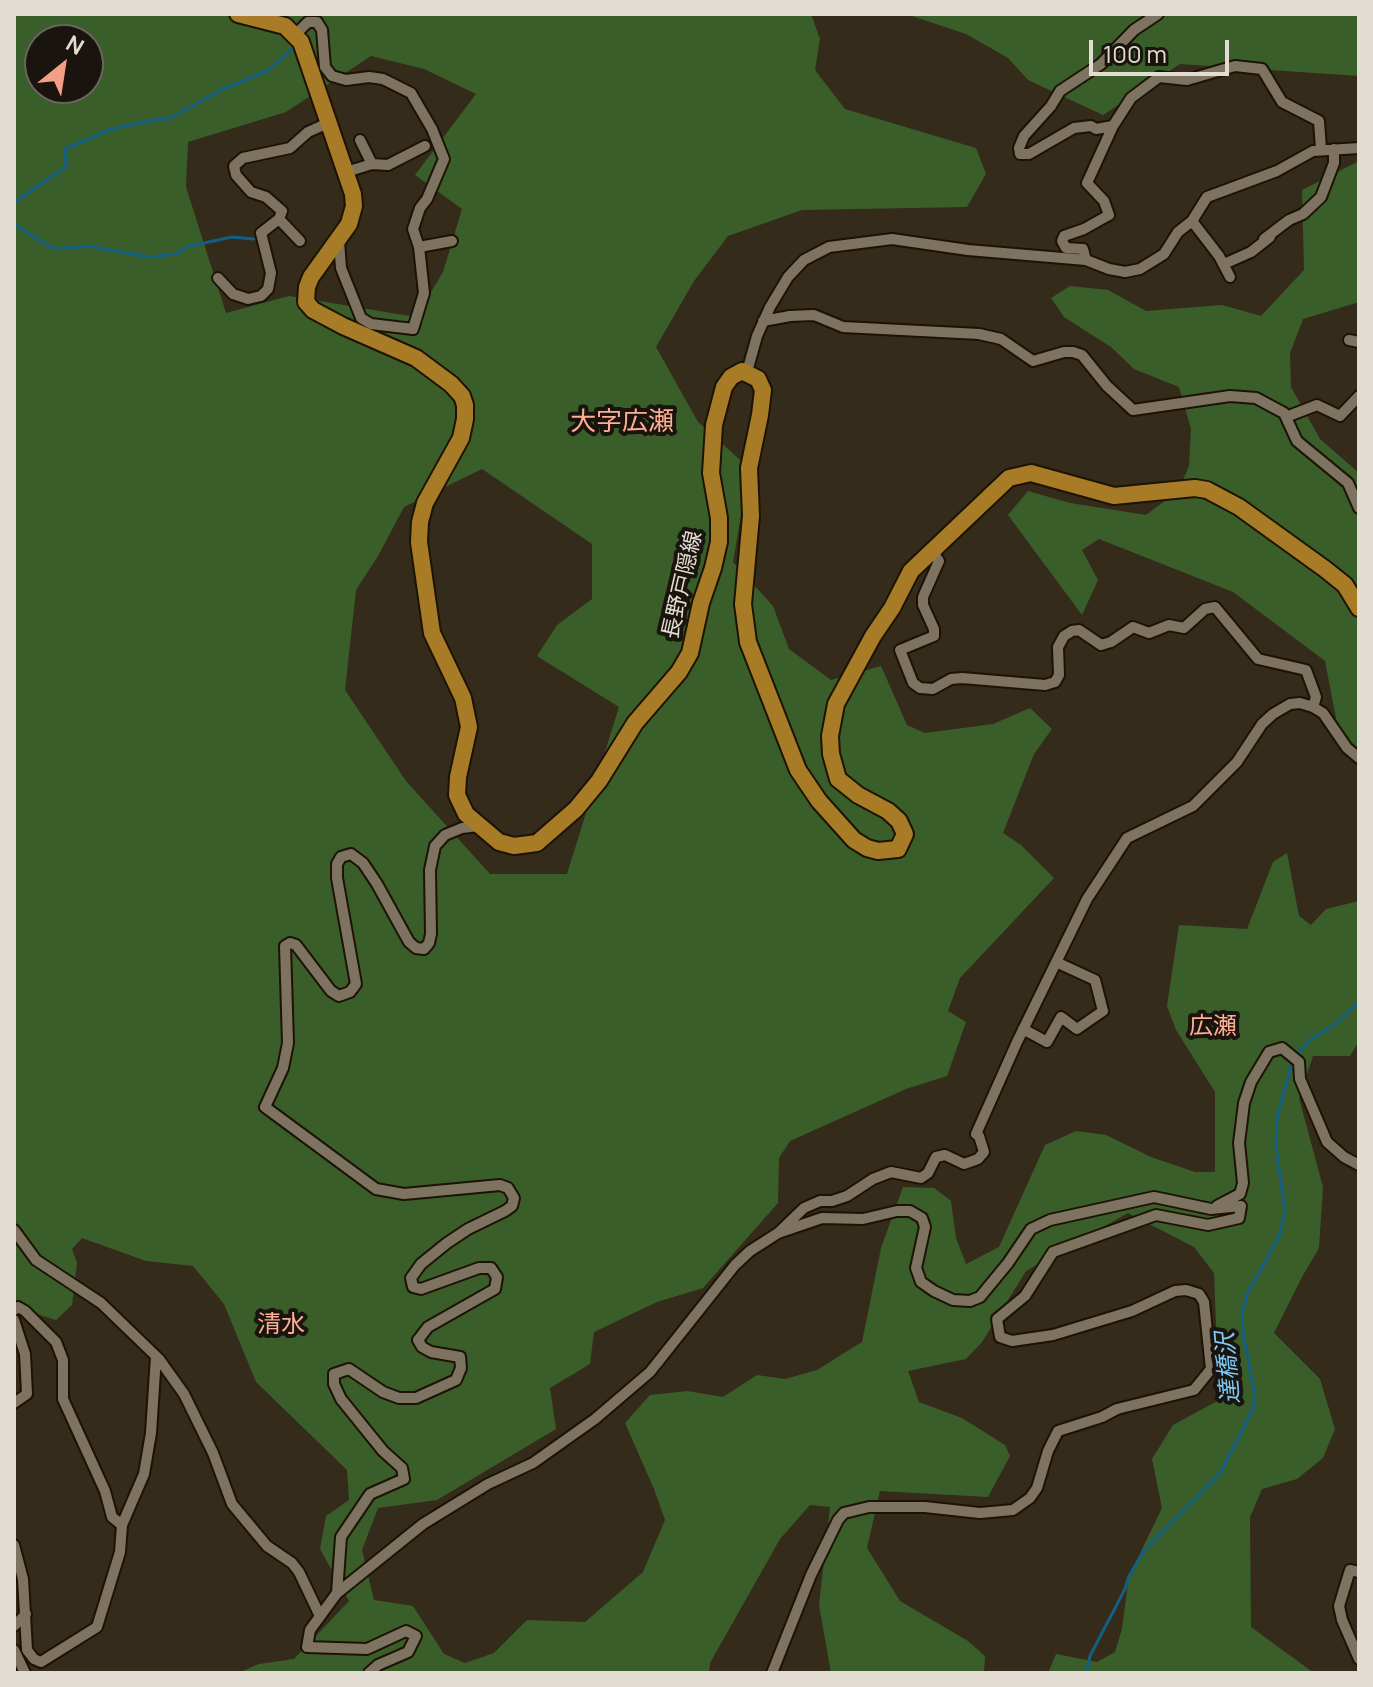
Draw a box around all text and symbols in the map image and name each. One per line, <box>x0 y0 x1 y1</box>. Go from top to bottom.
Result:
north arrow <box>24 24 104 104</box>
scale bar <box>1093 24 1233 74</box>
text: N <box>61 28 89 62</box>
text: 100 m <box>1103 37 1167 70</box>
district label: 大字広瀬 <box>570 407 674 439</box>
street label: 長野戸隠線 <box>658 528 708 642</box>
district label: 広瀬 <box>1189 1013 1237 1041</box>
district label: 清水 <box>257 1311 305 1339</box>
water label: 達橋沢 <box>1212 1331 1246 1405</box>

